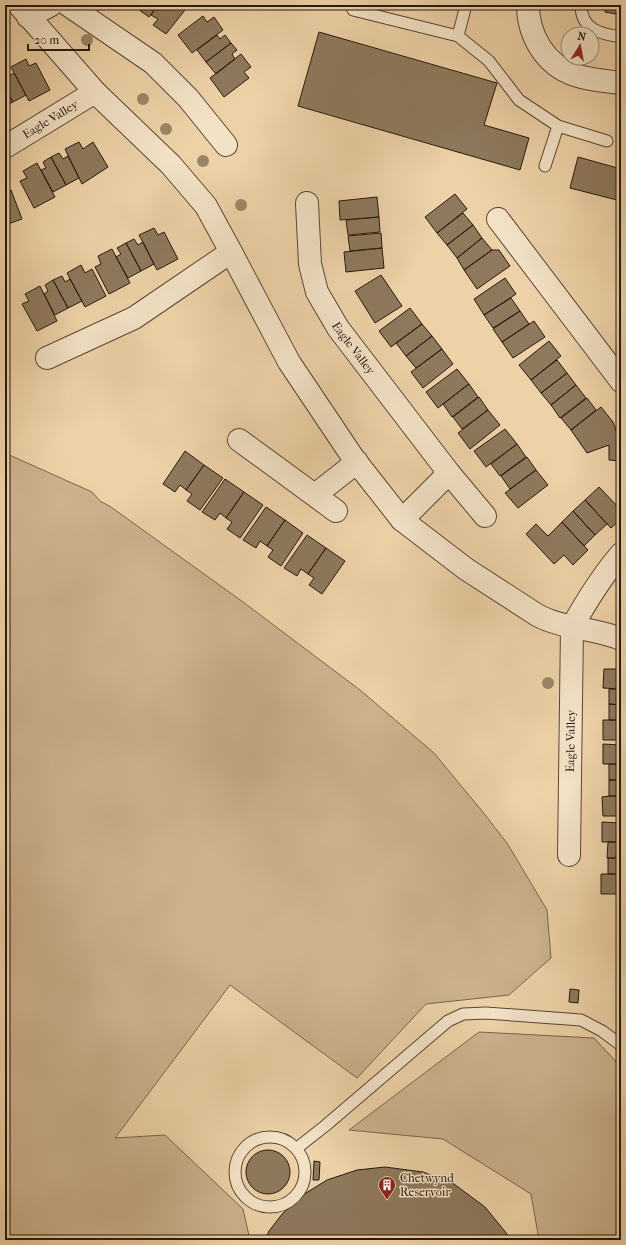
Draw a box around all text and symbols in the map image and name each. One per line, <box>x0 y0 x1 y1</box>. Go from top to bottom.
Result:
scale bar <box>28 26 89 52</box>
north arrow <box>560 26 600 66</box>
text: N <box>576 29 588 44</box>
text: 20 m <box>34 33 59 47</box>
street label: Eagle Valley <box>20 97 81 142</box>
street label: Eagle Valley <box>329 319 378 378</box>
street label: Eagle Valley <box>563 709 578 772</box>
place label: Chetwynd Reservoir <box>400 1171 454 1199</box>
building icon: Chetwynd Reservoir <box>377 1175 397 1200</box>

